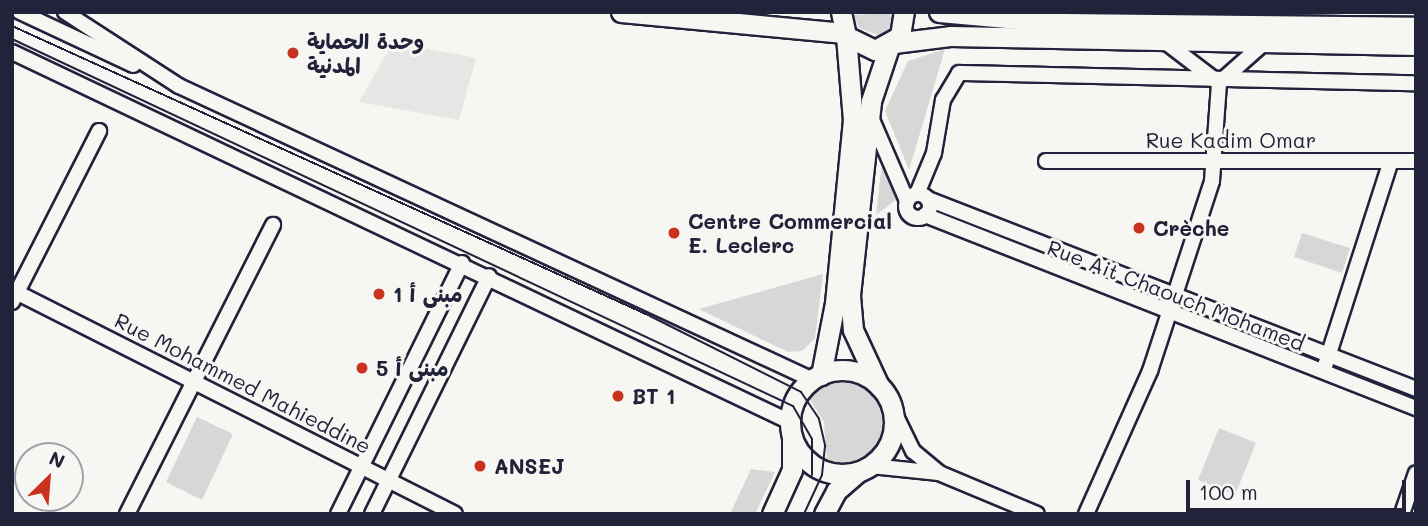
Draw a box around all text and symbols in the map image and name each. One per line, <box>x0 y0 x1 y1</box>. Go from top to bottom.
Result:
place label: وحدة الحماية المدنية <box>307 28 424 78</box>
marker: وحدة الحماية المدنية <box>285 45 301 61</box>
street label: Rue Kadim Omar <box>1146 127 1316 153</box>
place label: Centre Commercial E. Leclerc <box>688 208 892 258</box>
place label: Crèche <box>1153 215 1229 241</box>
marker: Crèche <box>1131 220 1147 236</box>
marker: Centre Commercial E. Leclerc <box>666 225 682 241</box>
street label: Rue Ait Chaouch Mohamed <box>1044 234 1308 356</box>
place label: مبنى أ 1 <box>393 281 462 307</box>
marker: مبنى أ 1 <box>371 286 387 302</box>
street label: Rue Mohammed Mahieddine <box>111 307 375 459</box>
place label: مبنى أ 5 <box>376 355 448 381</box>
marker: مبنى أ 5 <box>354 360 370 376</box>
place label: BT 1 <box>632 383 675 409</box>
marker: BT 1 <box>610 388 626 404</box>
north arrow <box>14 442 84 512</box>
text: N <box>45 445 69 474</box>
place label: ANSEJ <box>494 453 565 479</box>
marker: ANSEJ <box>472 458 488 474</box>
scale bar <box>1190 466 1410 510</box>
text: 100 m <box>1199 478 1258 505</box>

